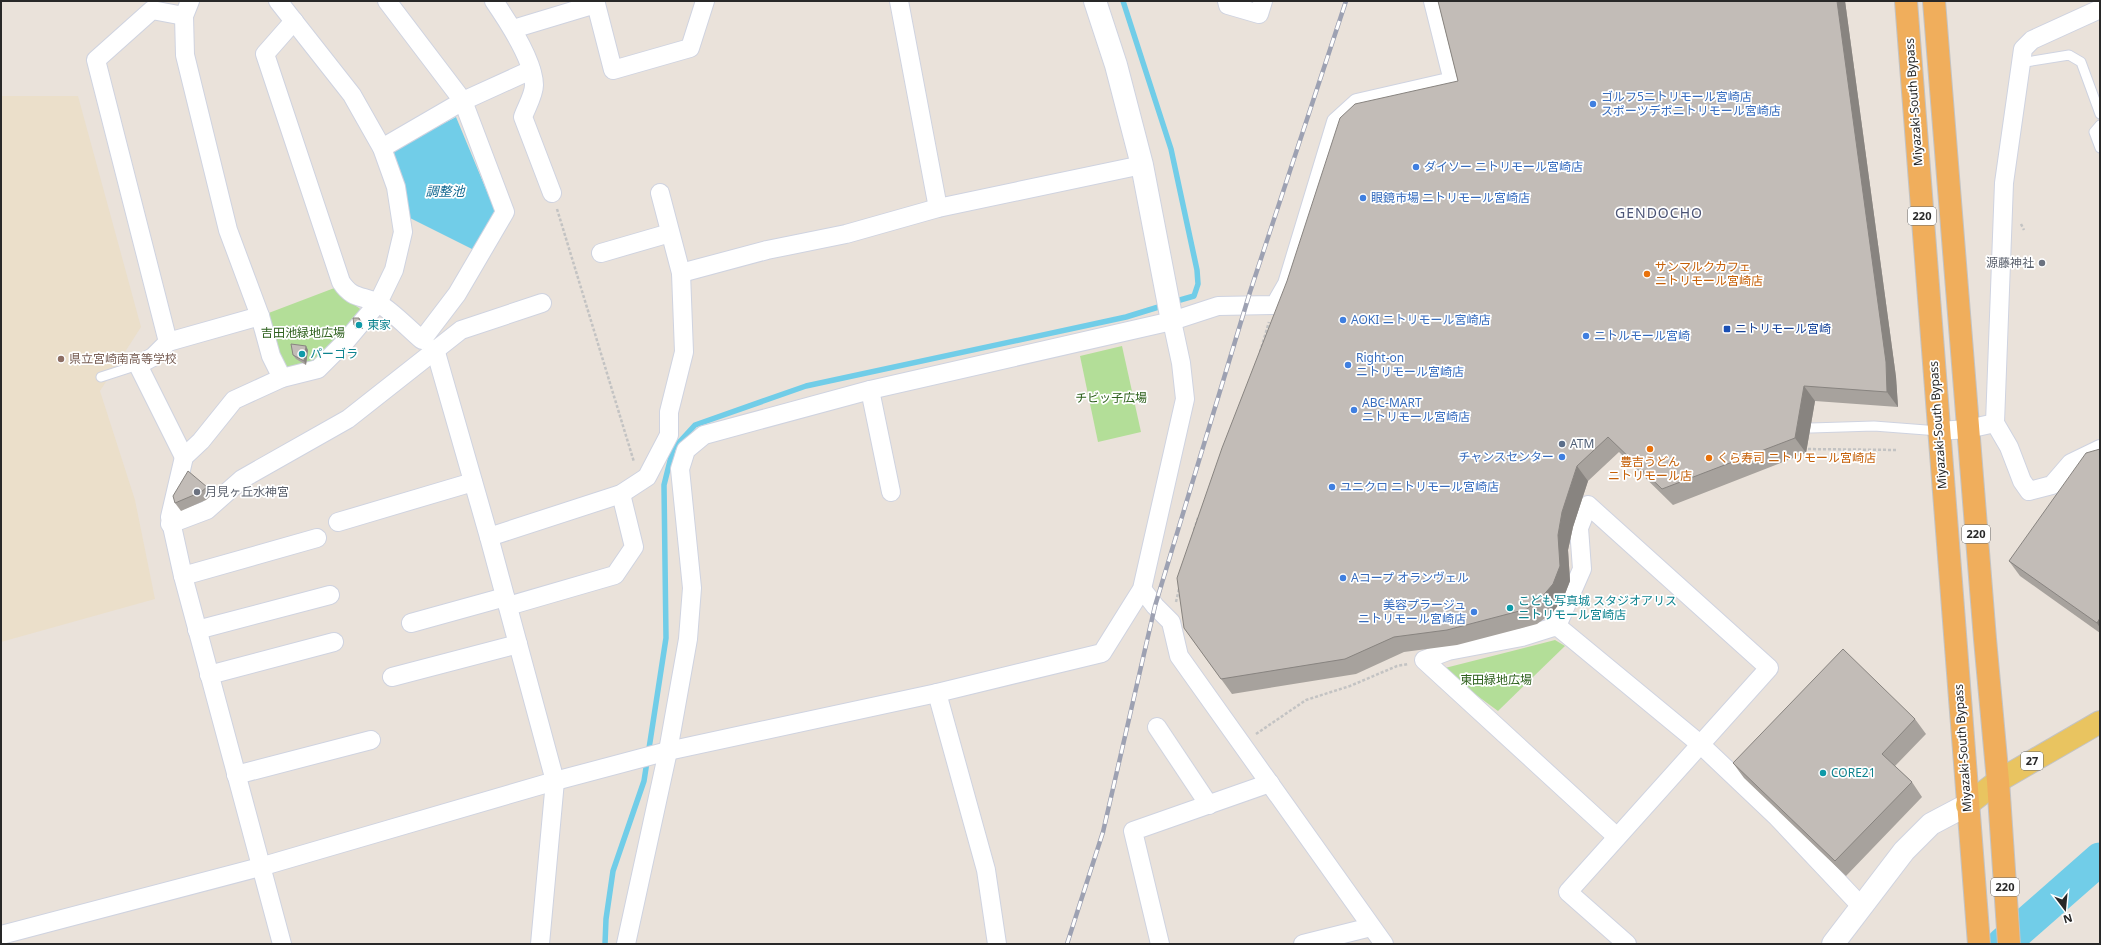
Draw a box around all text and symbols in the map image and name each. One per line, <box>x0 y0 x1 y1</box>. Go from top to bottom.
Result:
street label: Miyazaki-South Bypass <box>1901 37 1926 167</box>
place label: ゴルフ5ニトリモール宮崎店 スポーツデポニトリモール宮崎店 <box>1601 88 1781 119</box>
marker: ゴルフ5ニトリモール宮崎店 スポーツデポニトリモール宮崎店 <box>1588 99 1598 109</box>
place label: ダイソー ニトリモール宮崎店 <box>1424 158 1583 175</box>
marker: ダイソー ニトリモール宮崎店 <box>1411 162 1421 172</box>
water label: 調整池 <box>425 182 466 200</box>
place label: 眼鏡市場 ニトリモール宮崎店 <box>1371 189 1530 206</box>
marker: 眼鏡市場 ニトリモール宮崎店 <box>1358 193 1368 203</box>
district label: GENDOCHO <box>1615 203 1703 222</box>
road number: 220 <box>1908 207 1936 225</box>
place label: 源藤神社 <box>1986 254 2034 271</box>
place label: サンマルクカフェ ニトリモール宮崎店 <box>1655 258 1763 289</box>
marker: 源藤神社 <box>2037 258 2047 268</box>
marker: サンマルクカフェ ニトリモール宮崎店 <box>1642 269 1652 279</box>
place label: AOKI ニトリモール宮崎店 <box>1351 311 1490 328</box>
marker: AOKI ニトリモール宮崎店 <box>1338 315 1348 325</box>
place label: 東家 <box>367 316 391 333</box>
marker: 東家 <box>354 320 364 330</box>
place label: ニトリモール宮崎 <box>1735 320 1831 337</box>
park label: 吉田池緑地広場 <box>261 324 345 341</box>
marker: ニトリモール宮崎 <box>1722 324 1732 334</box>
place label: ニトルモール宮崎 <box>1594 327 1690 344</box>
marker: ニトルモール宮崎 <box>1581 331 1591 341</box>
place label: パーゴラ <box>310 345 358 362</box>
marker: パーゴラ <box>297 349 307 359</box>
place label: Right-on ニトリモール宮崎店 <box>1356 349 1464 380</box>
place label: 県立宮崎南高等学校 <box>69 350 177 367</box>
marker: 県立宮崎南高等学校 <box>56 354 66 364</box>
marker: Right-on ニトリモール宮崎店 <box>1343 360 1353 370</box>
street label: Miyazaki-South Bypass <box>1925 360 1950 490</box>
park label: チビッ子広場 <box>1075 389 1147 406</box>
place label: ABC-MART ニトリモール宮崎店 <box>1362 394 1470 425</box>
marker: ABC-MART ニトリモール宮崎店 <box>1349 405 1359 415</box>
place label: ATM <box>1570 435 1594 452</box>
marker: ATM <box>1557 439 1567 449</box>
marker: 豊吉うどん ニトリモール店 <box>1645 444 1655 454</box>
place label: チャンスセンター <box>1458 448 1554 465</box>
place label: くら寿司 ニトリモール宮崎店 <box>1717 449 1876 466</box>
marker: チャンスセンター <box>1557 452 1567 462</box>
place label: 豊吉うどん ニトリモール店 <box>1608 453 1692 484</box>
marker: くら寿司 ニトリモール宮崎店 <box>1704 453 1714 463</box>
place label: ユニクロ ニトリモール宮崎店 <box>1340 478 1499 495</box>
marker: ユニクロ ニトリモール宮崎店 <box>1327 482 1337 492</box>
place label: 月見ヶ丘水神宮 <box>205 483 289 500</box>
marker: 月見ヶ丘水神宮 <box>192 487 202 497</box>
road number: 220 <box>1962 525 1990 543</box>
place label: Aコープ オランヴェル <box>1351 569 1469 586</box>
marker: Aコープ オランヴェル <box>1338 573 1348 583</box>
place label: こども写真城 スタジオアリス ニトリモール宮崎店 <box>1518 592 1677 623</box>
place label: 美容プラージュ ニトリモール宮崎店 <box>1358 596 1466 627</box>
marker: こども写真城 スタジオアリス ニトリモール宮崎店 <box>1505 603 1515 613</box>
marker: 美容プラージュ ニトリモール宮崎店 <box>1469 607 1479 617</box>
park label: 東田緑地広場 <box>1460 671 1532 688</box>
street label: Miyazaki-South Bypass <box>1950 683 1975 813</box>
road number: 27 <box>2021 752 2043 770</box>
place label: CORE21 <box>1831 764 1876 781</box>
marker: CORE21 <box>1818 768 1828 778</box>
road number: 220 <box>1991 878 2019 896</box>
north arrow <box>2045 889 2085 929</box>
text: N <box>2062 911 2074 928</box>

